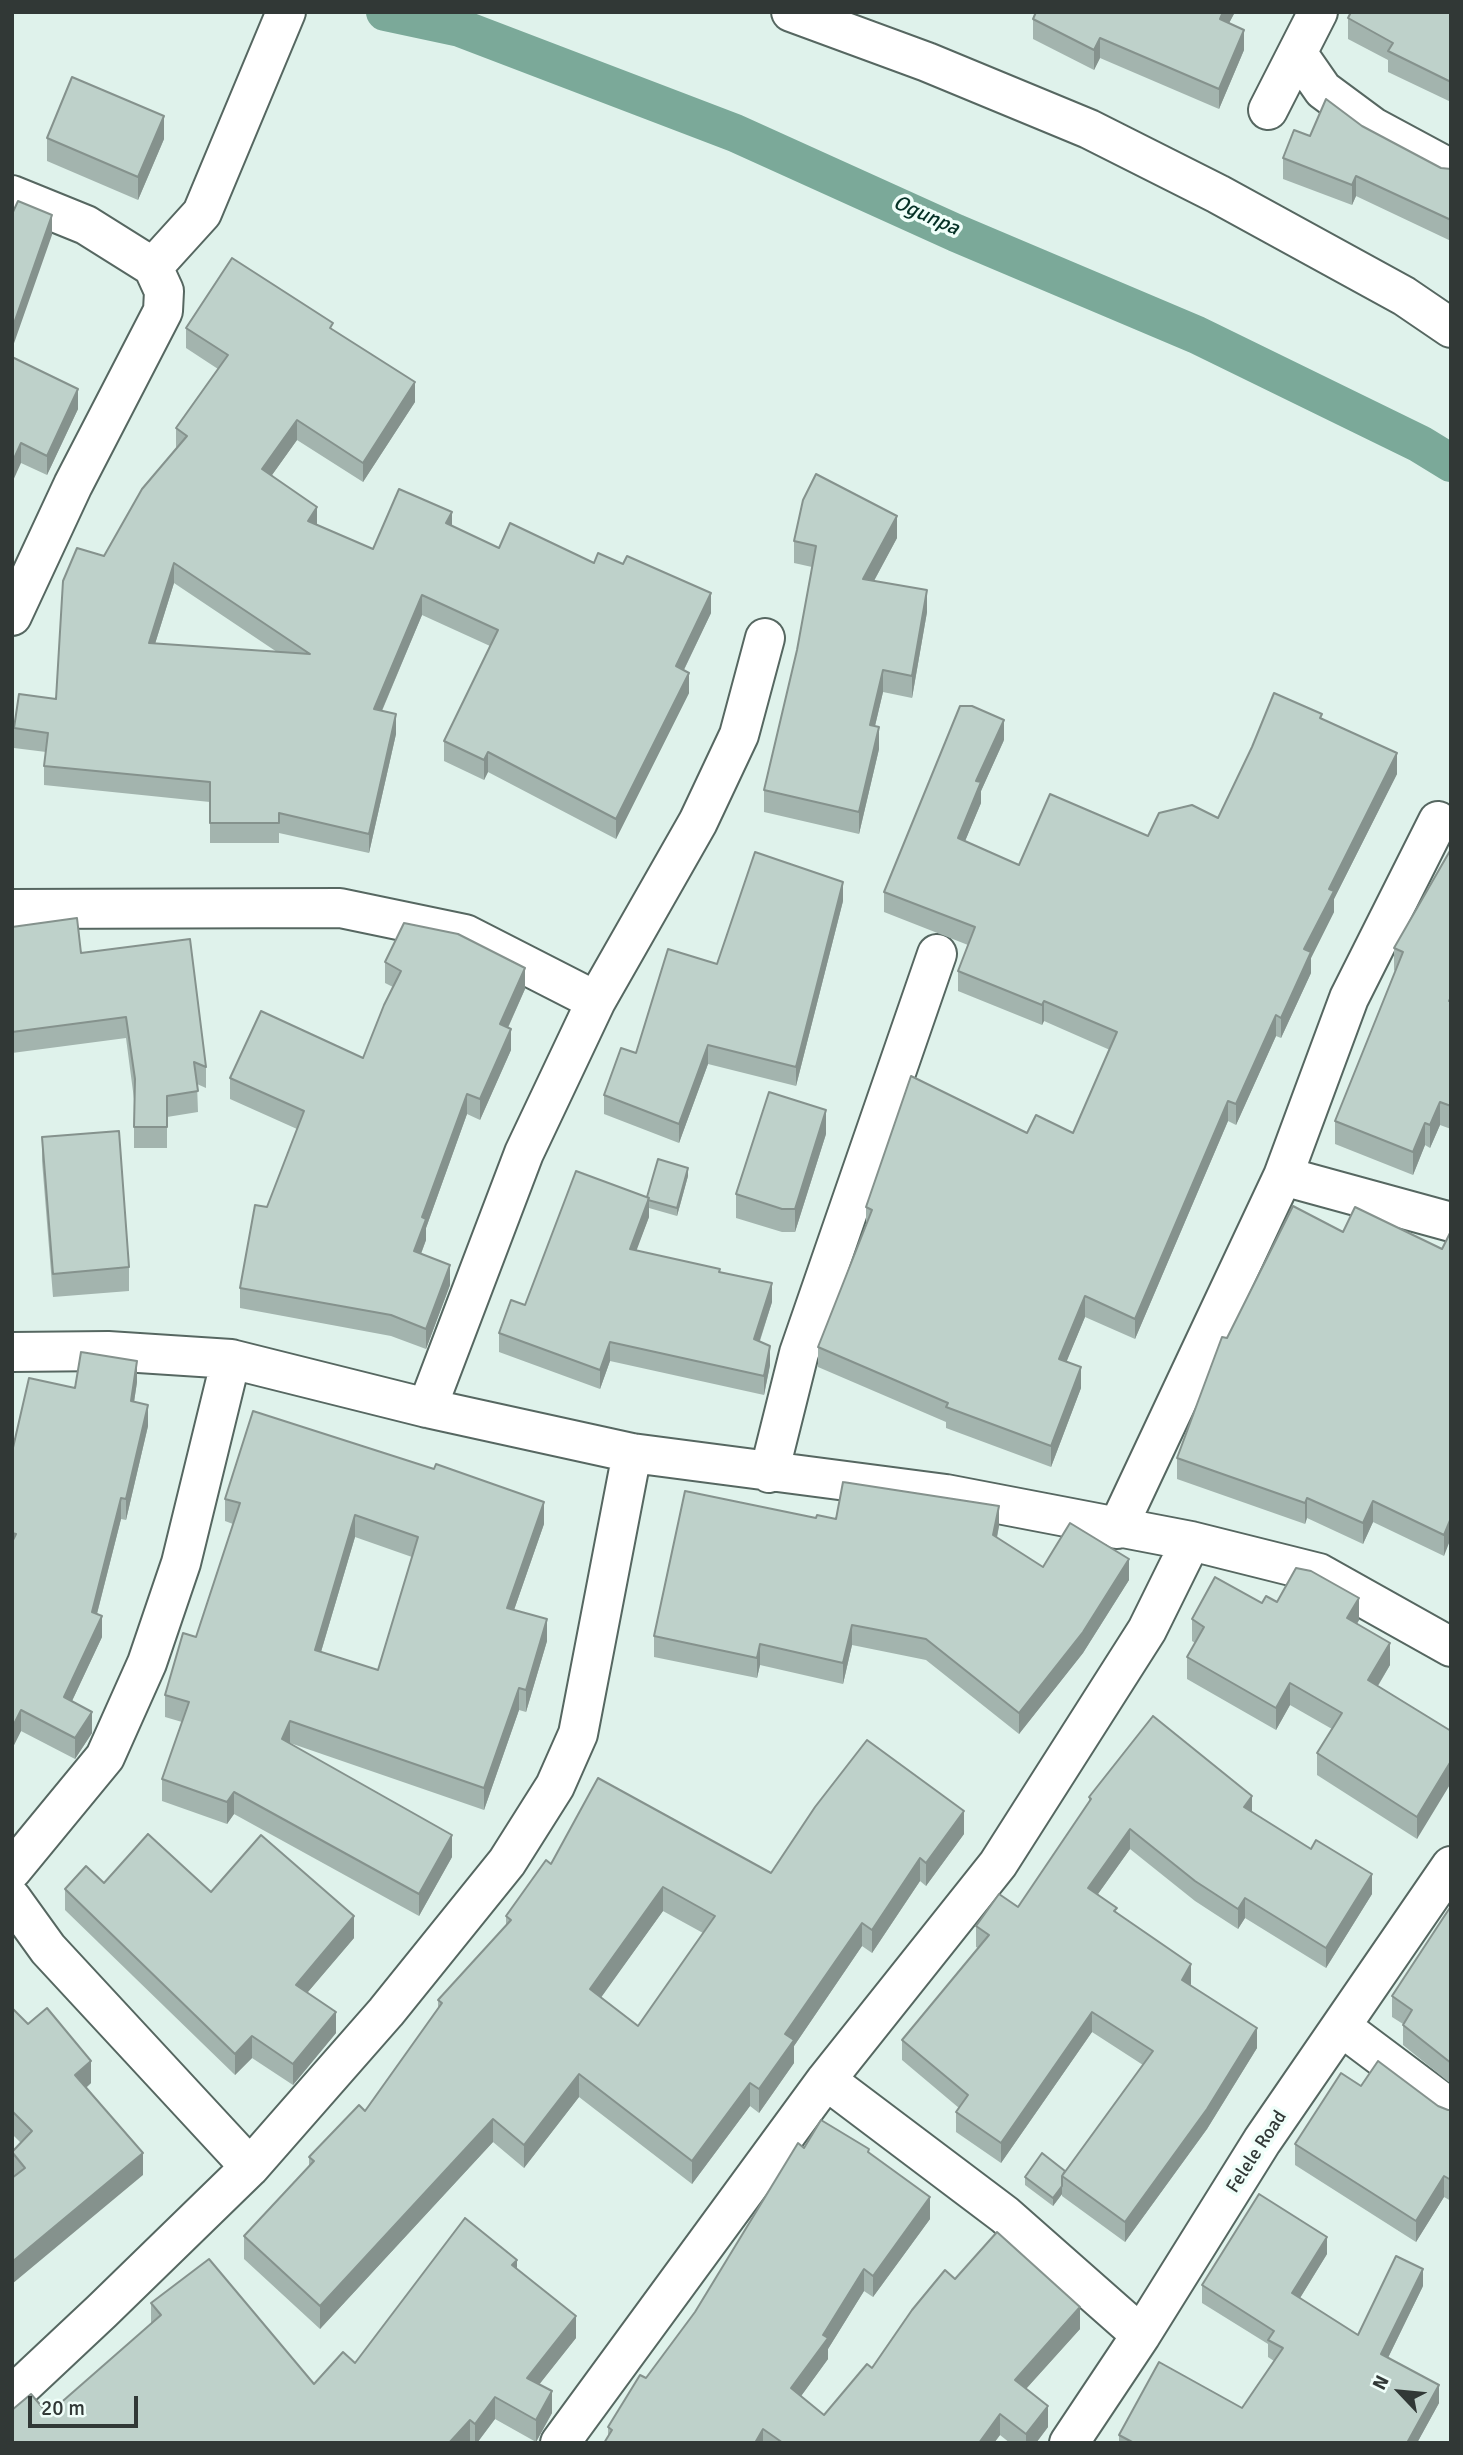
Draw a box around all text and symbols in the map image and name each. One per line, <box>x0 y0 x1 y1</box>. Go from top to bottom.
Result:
water label: Ogunpa <box>889 190 963 242</box>
street label: Felele Road <box>1222 2107 1292 2197</box>
north arrow <box>1365 2357 1435 2427</box>
text: N <box>1367 2372 1395 2394</box>
scale bar <box>32 2382 142 2426</box>
text: 20 m <box>41 2395 85 2421</box>

